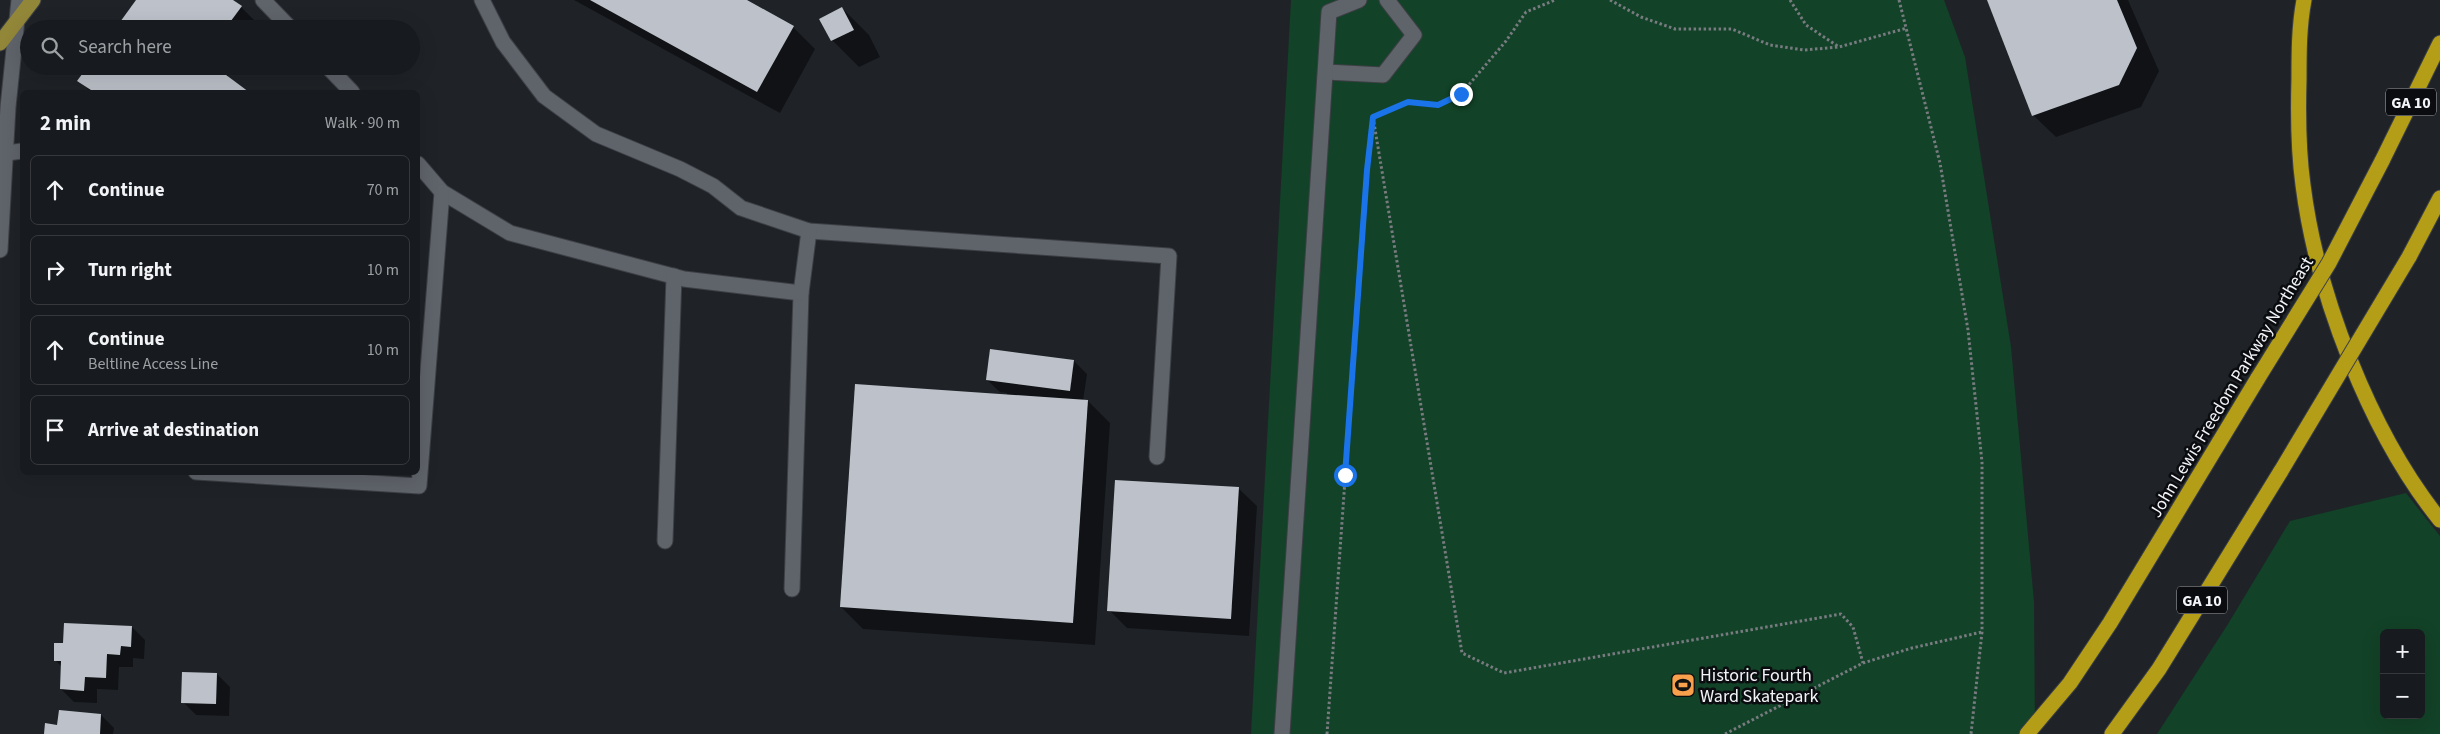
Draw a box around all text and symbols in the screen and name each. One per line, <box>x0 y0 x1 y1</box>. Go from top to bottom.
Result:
search box <box>20 20 420 75</box>
icon: search <box>38 34 66 62</box>
text: Search here <box>78 34 172 61</box>
route end <box>1450 83 1473 106</box>
road number: GA 10 <box>2386 88 2436 115</box>
text: 2 min <box>40 108 91 138</box>
text: Walk · 90 m <box>325 112 400 134</box>
icon: ahead <box>41 176 69 204</box>
text: Continue <box>88 177 165 204</box>
text: 70 m <box>367 179 399 201</box>
street label: John Lewis Freedom Parkway Northeast <box>2143 252 2320 522</box>
icon: right <box>41 256 69 284</box>
text: Turn right <box>88 257 172 284</box>
text: 10 m <box>367 259 399 281</box>
text: Continue <box>88 326 165 353</box>
icon: ahead <box>41 336 69 364</box>
text: 10 m <box>367 339 399 361</box>
text: Beltline Access Line <box>88 353 218 375</box>
icon: arrive <box>41 416 69 444</box>
text: Arrive at destination <box>88 417 259 444</box>
route start <box>1334 464 1357 487</box>
road number: GA 10 <box>2177 586 2227 614</box>
map controls <box>2380 629 2425 719</box>
button: + <box>2380 629 2425 674</box>
place label: Historic Fourth Ward Skatepark <box>1700 663 1819 709</box>
sports icon: Historic Fourth Ward Skatepark <box>1670 672 1696 698</box>
button: − <box>2380 674 2425 719</box>

